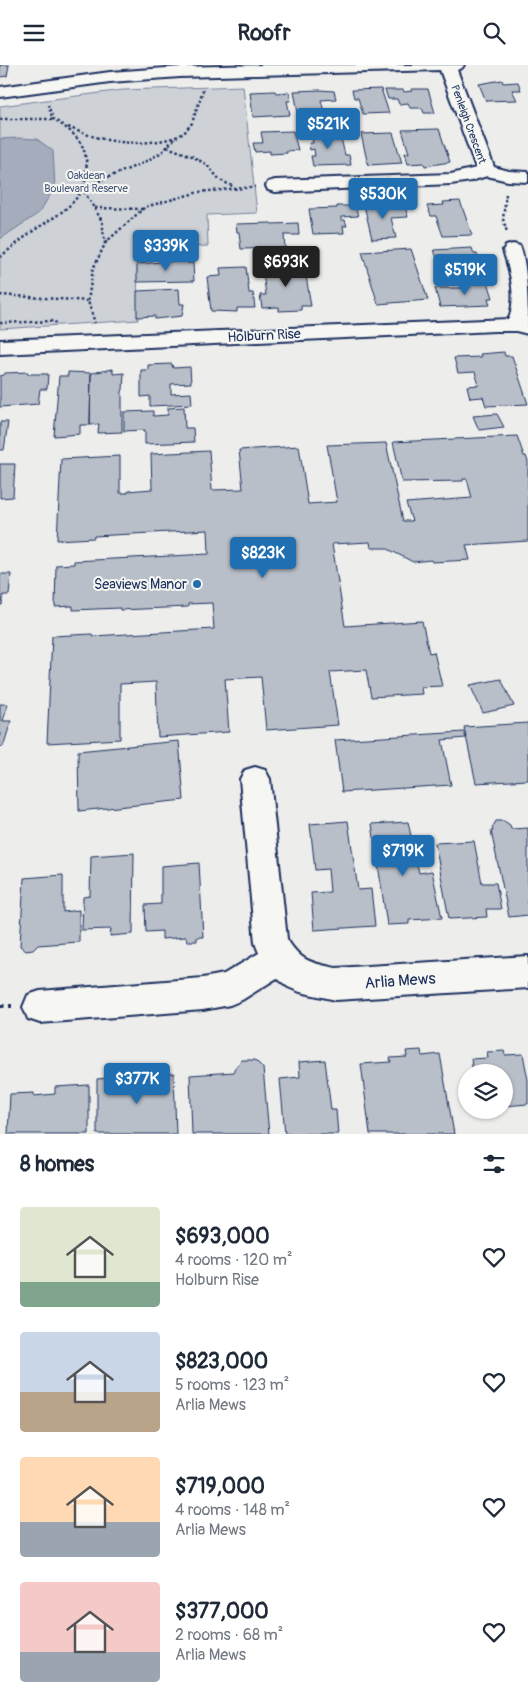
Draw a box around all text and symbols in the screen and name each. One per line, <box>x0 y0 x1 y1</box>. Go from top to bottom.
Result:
icon: menu <box>20 19 48 47</box>
text: Roofr <box>237 19 291 47</box>
icon: search <box>480 19 508 47</box>
street label: Penleigh Crescent <box>448 83 489 166</box>
pin: $521K <box>293 107 363 150</box>
text: $521K <box>307 114 349 134</box>
park label: Oakdean Boulevard Reserve <box>44 169 128 195</box>
pin: $530K <box>348 177 418 220</box>
text: $530K <box>360 184 406 204</box>
pin: $339K <box>131 229 201 272</box>
text: $339K <box>144 236 188 256</box>
pin: $693K <box>251 245 321 288</box>
text: $693K <box>264 252 308 272</box>
pin: $519K <box>430 253 500 296</box>
text: $519K <box>444 260 486 280</box>
street label: Holburn Rise <box>227 325 301 346</box>
pin: $823K <box>228 537 298 579</box>
text: $823K <box>241 543 285 563</box>
place label: Seaviews Manor <box>94 576 187 593</box>
marker: Seaviews Manor <box>191 578 203 590</box>
pin: $719K <box>368 835 438 877</box>
text: $719K <box>382 841 424 861</box>
street label: Arlia Mews <box>364 969 436 993</box>
pin: $377K <box>102 1063 172 1105</box>
map controls <box>458 1064 513 1119</box>
button: layers <box>458 1064 513 1119</box>
text: $377K <box>115 1069 159 1089</box>
icon: filters <box>480 1150 508 1178</box>
text: 8 homes <box>20 1151 94 1178</box>
text: $693,000 <box>175 1223 270 1250</box>
icon: home <box>60 1227 120 1287</box>
icon: heart <box>480 1243 508 1271</box>
text: 4 rooms · 120 m² <box>175 1250 292 1270</box>
text: Holburn Rise <box>175 1270 259 1290</box>
text: $823,000 <box>175 1348 268 1375</box>
icon: home <box>60 1352 120 1412</box>
icon: heart <box>480 1368 508 1396</box>
text: 5 rooms · 123 m² <box>175 1375 289 1395</box>
text: Arlia Mews <box>175 1395 246 1415</box>
text: $719,000 <box>175 1473 265 1500</box>
icon: home <box>60 1477 120 1537</box>
icon: heart <box>480 1493 508 1521</box>
text: 4 rooms · 148 m² <box>175 1500 290 1520</box>
text: Arlia Mews <box>175 1520 246 1540</box>
text: $377,000 <box>175 1598 269 1625</box>
icon: home <box>60 1602 120 1662</box>
icon: heart <box>480 1618 508 1646</box>
text: 2 rooms · 68 m² <box>175 1625 283 1645</box>
text: Arlia Mews <box>175 1645 246 1665</box>

